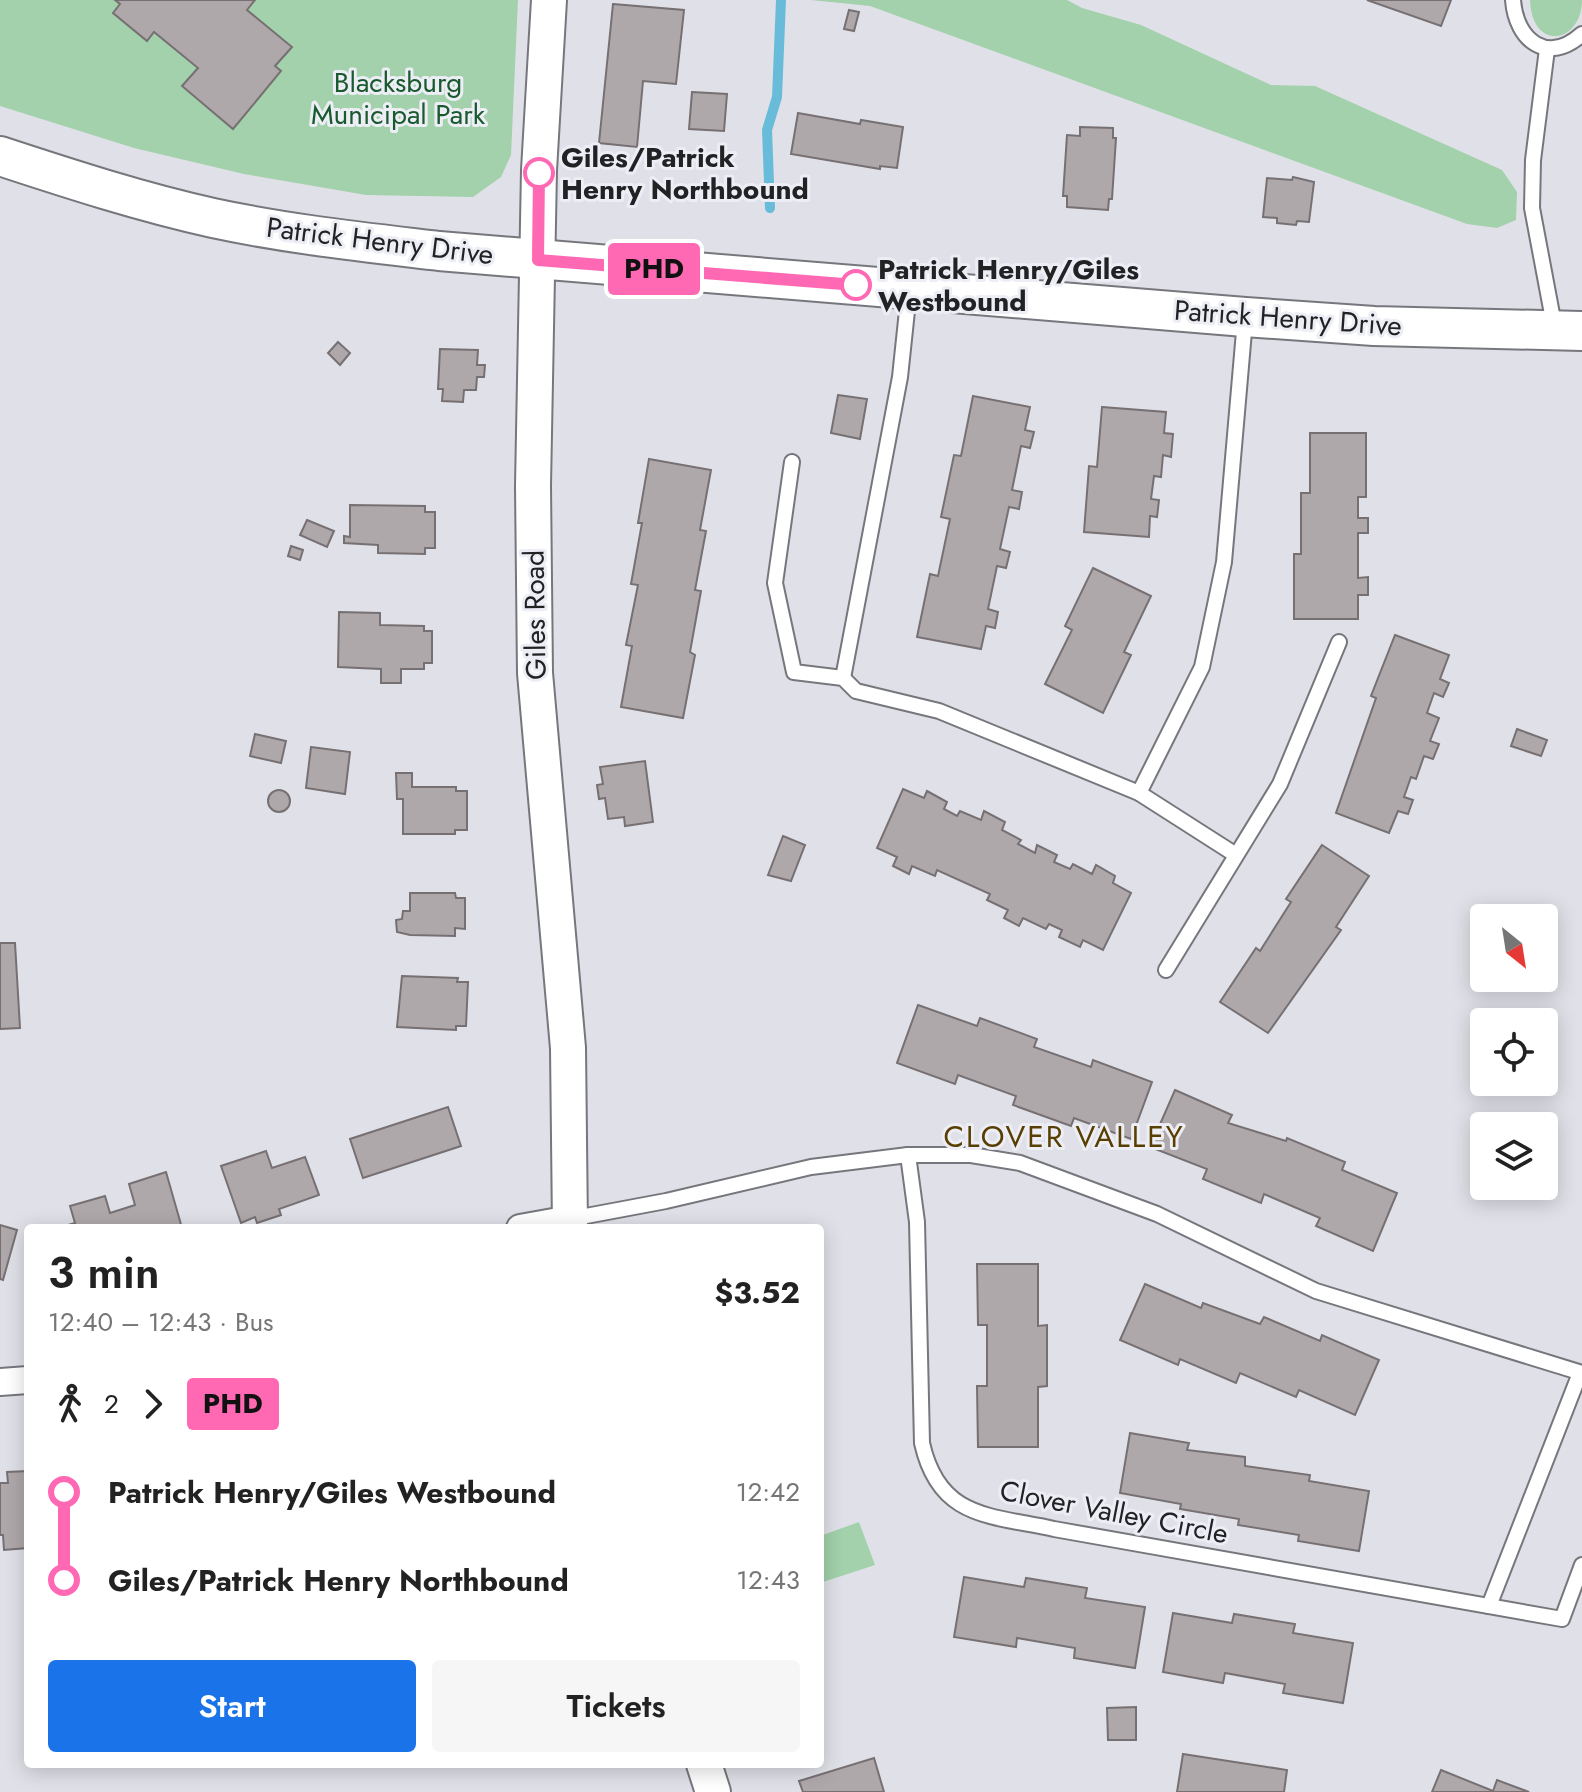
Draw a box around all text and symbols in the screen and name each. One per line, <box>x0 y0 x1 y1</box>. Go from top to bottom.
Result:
park label: Blacksburg Municipal Park <box>311 62 486 135</box>
place label: Giles/Patrick Henry Northbound <box>561 137 809 210</box>
marker: Giles/Patrick Henry Northbound <box>524 158 554 188</box>
street label: Patrick Henry Drive <box>264 207 496 275</box>
line badge: PHD <box>608 243 700 295</box>
text: PHD <box>624 248 684 289</box>
place label: Patrick Henry/Giles Westbound <box>878 249 1139 322</box>
marker: Patrick Henry/Giles Westbound <box>841 270 871 300</box>
street label: Patrick Henry Drive <box>1173 290 1403 346</box>
street label: Giles Road <box>513 550 557 680</box>
north arrow <box>1470 904 1558 992</box>
map controls <box>1470 904 1558 1200</box>
button: locate <box>1470 1008 1558 1096</box>
button: layers <box>1470 1112 1558 1200</box>
district label: CLOVER VALLEY <box>944 1115 1184 1158</box>
text: 3 min <box>48 1241 160 1305</box>
text: $3.52 <box>714 1271 800 1314</box>
text: 12:40 – 12:43 · Bus <box>48 1303 274 1341</box>
icon: walk <box>48 1382 92 1426</box>
icon: forward <box>131 1382 175 1426</box>
text: PHD <box>203 1383 263 1424</box>
text: 2 <box>104 1385 119 1423</box>
street label: Clover Valley Circle <box>996 1470 1232 1554</box>
text: Patrick Henry/Giles Westbound <box>108 1471 556 1514</box>
text: 12:42 <box>736 1473 800 1511</box>
text: Giles/Patrick Henry Northbound <box>108 1559 569 1602</box>
text: 12:43 <box>736 1561 800 1599</box>
button: Start <box>48 1660 416 1752</box>
button: Tickets <box>432 1660 800 1752</box>

